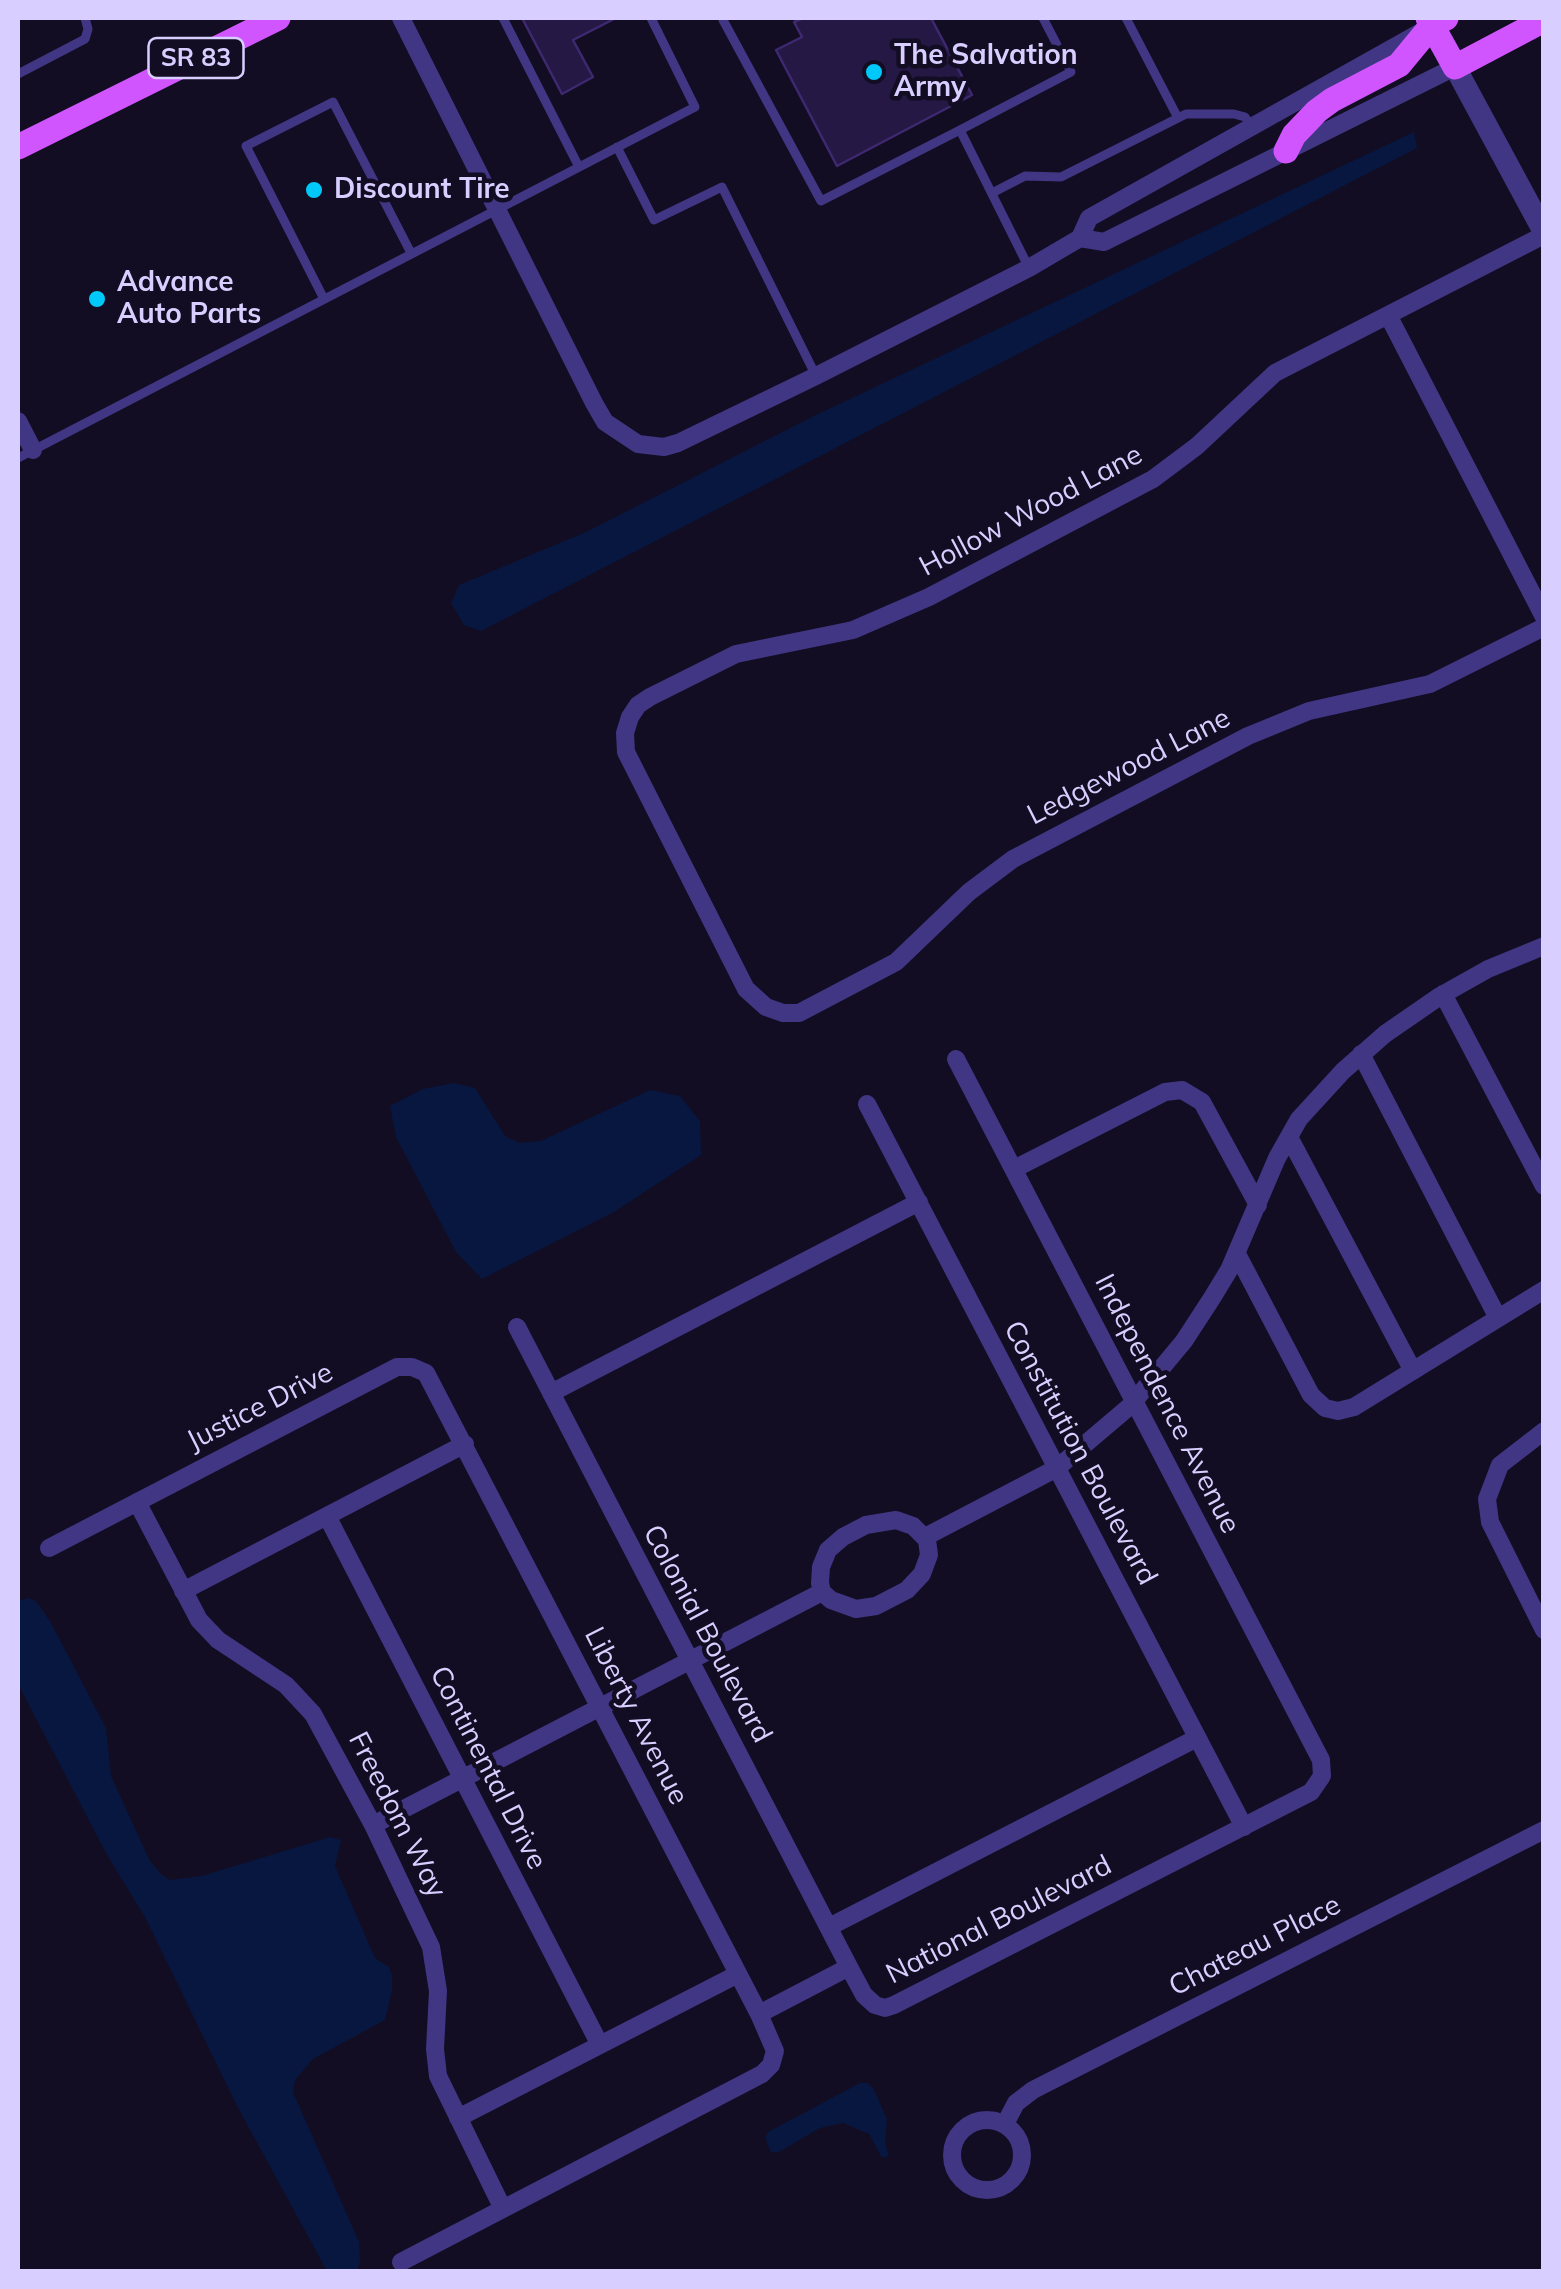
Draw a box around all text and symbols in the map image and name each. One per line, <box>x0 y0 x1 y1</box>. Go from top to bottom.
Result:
road number: SR 83 <box>148 38 244 78</box>
place label: The Salvation Army <box>894 39 1078 105</box>
marker: The Salvation Army <box>863 61 885 83</box>
place label: Discount Tire <box>334 173 510 207</box>
marker: Discount Tire <box>303 179 325 201</box>
place label: Advance Auto Parts <box>117 266 261 332</box>
marker: Advance Auto Parts <box>86 288 108 310</box>
street label: Hollow Wood Lane <box>914 438 1148 584</box>
street label: Ledgewood Lane <box>1022 701 1236 833</box>
street label: Independence Avenue <box>1087 1269 1247 1539</box>
street label: Constitution Boulevard <box>996 1315 1164 1591</box>
street label: Justice Drive <box>181 1356 339 1458</box>
street label: Colonial Boulevard <box>635 1519 779 1749</box>
street label: Liberty Avenue <box>577 1622 695 1810</box>
street label: Continental Drive <box>422 1661 554 1875</box>
street label: Freedom Way <box>341 1726 453 1904</box>
street label: National Boulevard <box>881 1849 1117 1991</box>
street label: Chateau Place <box>1164 1888 1346 2004</box>

